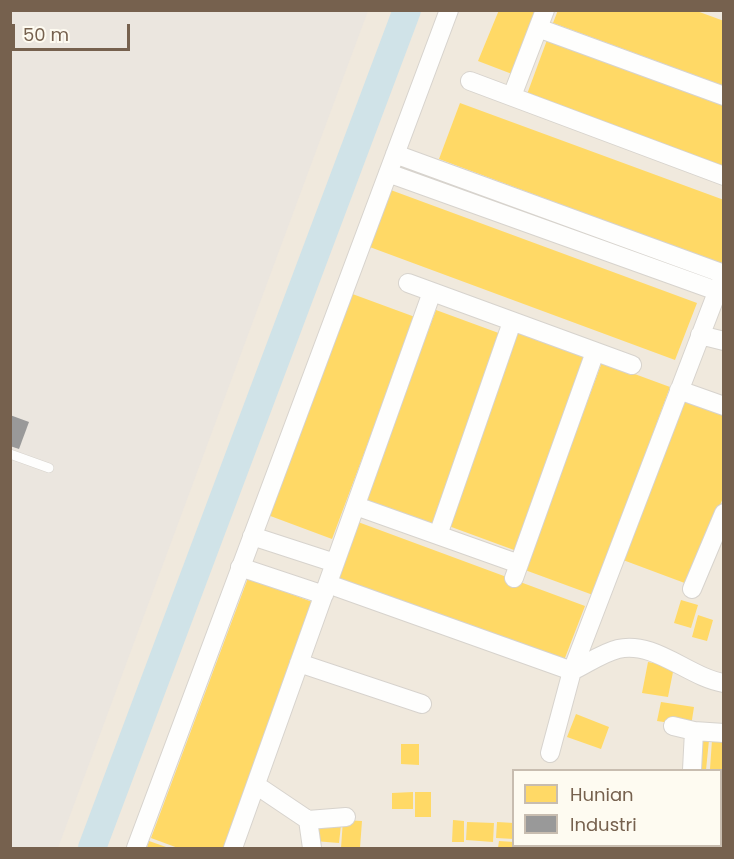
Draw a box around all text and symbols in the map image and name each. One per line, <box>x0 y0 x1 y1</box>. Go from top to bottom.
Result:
scale bar <box>15 12 134 50</box>
text: 50 m <box>23 22 69 47</box>
legend <box>512 769 722 847</box>
text: Hunian <box>570 782 634 807</box>
text: Industri <box>570 812 637 837</box>

